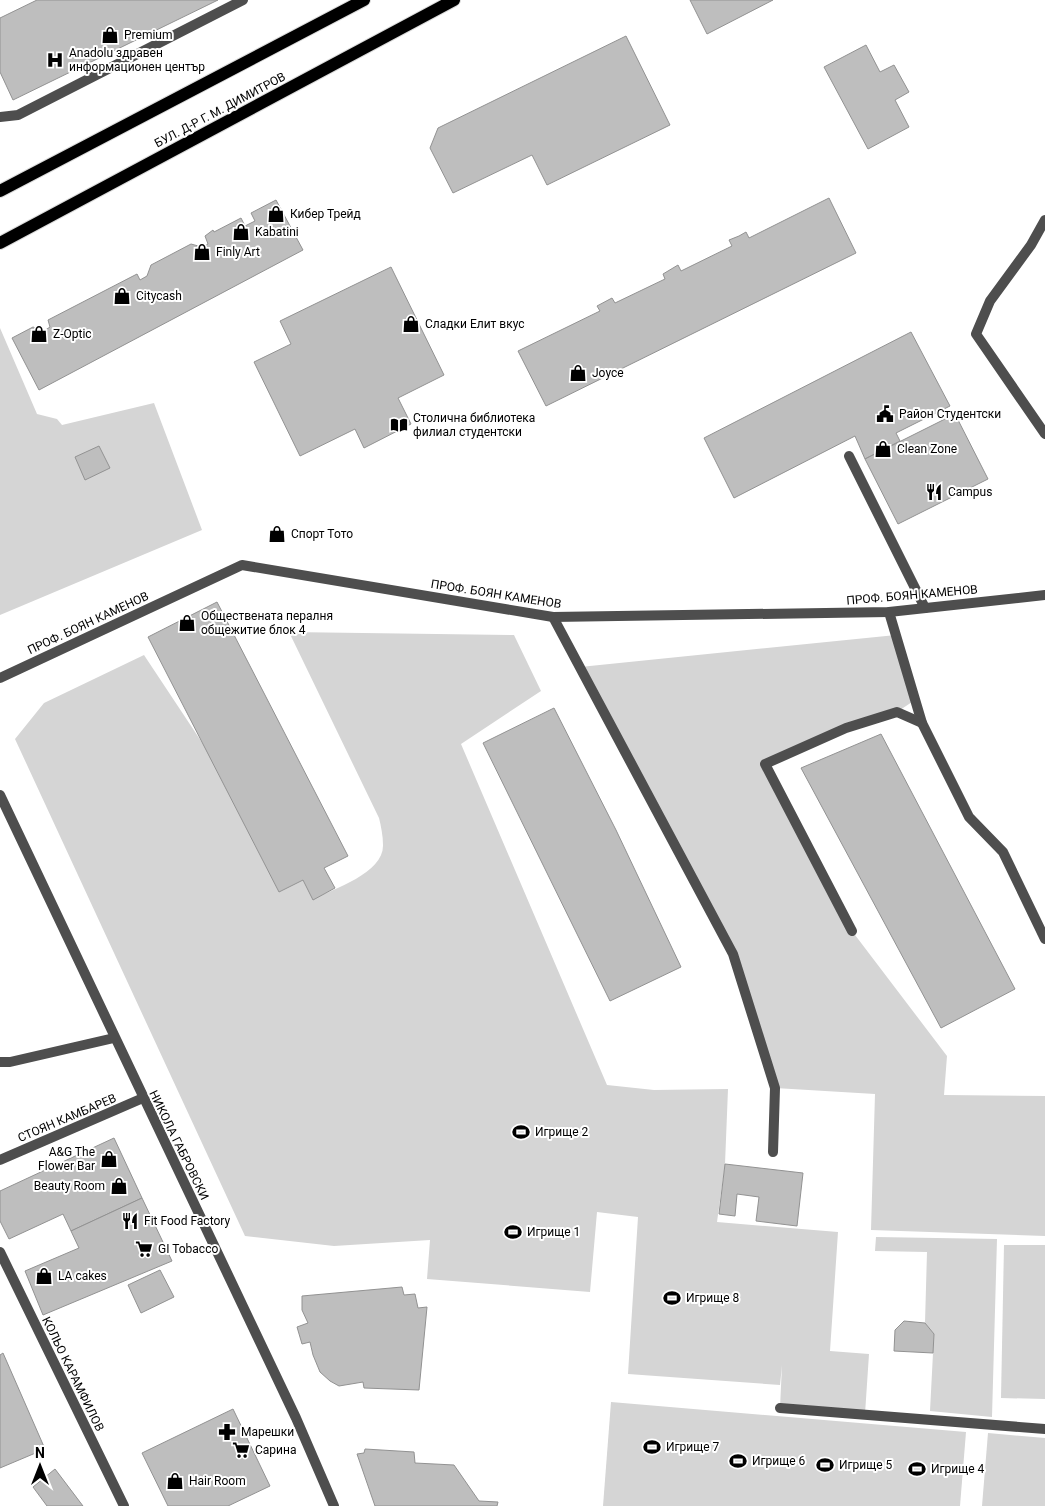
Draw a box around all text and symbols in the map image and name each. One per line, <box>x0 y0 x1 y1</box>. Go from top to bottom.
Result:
shop icon: Premium <box>100 25 120 45</box>
place label: Premium <box>124 28 172 42</box>
place label: Anadolu здравен информационен център <box>69 46 205 74</box>
hospital icon: Anadolu здравен информационен център <box>45 50 65 70</box>
street label: БУЛ. Д-Р Г. М. ДИМИТРОВ <box>152 69 288 151</box>
shop icon: Кибер Трейд <box>266 204 286 224</box>
place label: Кибер Трейд <box>290 207 361 221</box>
shop icon: Kabatini <box>231 222 251 242</box>
place label: Kabatini <box>255 225 299 239</box>
shop icon: Finly Art <box>192 242 212 262</box>
place label: Finly Art <box>216 245 260 259</box>
shop icon: Citycash <box>112 286 132 306</box>
place label: Citycash <box>136 289 182 303</box>
shop icon: Сладки Елит вкус <box>401 314 421 334</box>
place label: Сладки Елит вкус <box>425 317 525 331</box>
shop icon: Z-Optic <box>29 324 49 344</box>
place label: Z-Optic <box>53 327 92 341</box>
shop icon: Joyce <box>568 363 588 383</box>
place label: Joyce <box>592 366 624 380</box>
public building icon: Район Студентски <box>875 404 895 424</box>
place label: Район Студентски <box>899 407 1001 421</box>
place label: Столична библиотека филиал студентски <box>413 411 535 439</box>
library icon: Столична библиотека филиал студентски <box>389 415 409 435</box>
shop icon: Clean Zone <box>873 439 893 459</box>
place label: Clean Zone <box>897 442 957 456</box>
restaurant icon: Campus <box>924 482 944 502</box>
place label: Campus <box>948 485 992 499</box>
shop icon: Спорт Тото <box>267 524 287 544</box>
place label: Спорт Тото <box>291 527 353 541</box>
street label: ПРОФ. БОЯН КАМЕНОВ <box>430 577 562 611</box>
street label: ПРОФ. БОЯН КАМЕНОВ <box>846 582 978 608</box>
street label: ПРОФ. БОЯН КАМЕНОВ <box>25 589 151 657</box>
place label: Обществената пералня общежитие блок 4 <box>201 609 333 637</box>
shop icon: Обществената пералня общежитие блок 4 <box>177 613 197 633</box>
street label: НИКОЛА ГАБРОВСКИ <box>146 1088 212 1202</box>
street label: СТОЯН КАМБАРЕВ <box>16 1091 118 1145</box>
sports icon: Игрище 2 <box>511 1122 531 1142</box>
place label: Игрище 2 <box>535 1125 589 1139</box>
place label: A&G The Flower Bar <box>38 1145 95 1173</box>
shop icon: A&G The Flower Bar <box>99 1149 119 1169</box>
shop icon: Beauty Room <box>109 1176 129 1196</box>
place label: Beauty Room <box>34 1179 105 1193</box>
restaurant icon: Fit Food Factory <box>120 1211 140 1231</box>
place label: Fit Food Factory <box>144 1214 230 1228</box>
sports icon: Игрище 1 <box>503 1222 523 1242</box>
place label: Игрище 1 <box>527 1225 580 1239</box>
supermarket icon: GI Tobacco <box>134 1239 154 1259</box>
place label: GI Tobacco <box>158 1242 218 1256</box>
shop icon: LA cakes <box>34 1266 54 1286</box>
place label: LA cakes <box>58 1269 107 1283</box>
sports icon: Игрище 8 <box>662 1288 682 1308</box>
place label: Игрище 8 <box>686 1291 740 1305</box>
street label: КОЛЬО КАРАМФИЛОВ <box>39 1314 107 1434</box>
pharmacy icon: Марешки <box>217 1422 237 1442</box>
place label: Марешки <box>241 1425 294 1439</box>
sports icon: Игрище 7 <box>642 1437 662 1457</box>
supermarket icon: Сарина <box>231 1440 251 1460</box>
place label: Игрище 7 <box>666 1440 720 1454</box>
north arrow <box>15 1441 65 1491</box>
place label: Сарина <box>255 1443 296 1457</box>
text: N <box>35 1445 45 1461</box>
sports icon: Игрище 6 <box>728 1451 748 1471</box>
place label: Игрище 6 <box>752 1454 806 1468</box>
sports icon: Игрище 5 <box>815 1455 835 1475</box>
place label: Игрище 5 <box>839 1458 893 1472</box>
sports icon: Игрище 4 <box>907 1459 927 1479</box>
place label: Игрище 4 <box>931 1462 985 1476</box>
shop icon: Hair Room <box>165 1471 185 1491</box>
place label: Hair Room <box>189 1474 246 1488</box>

